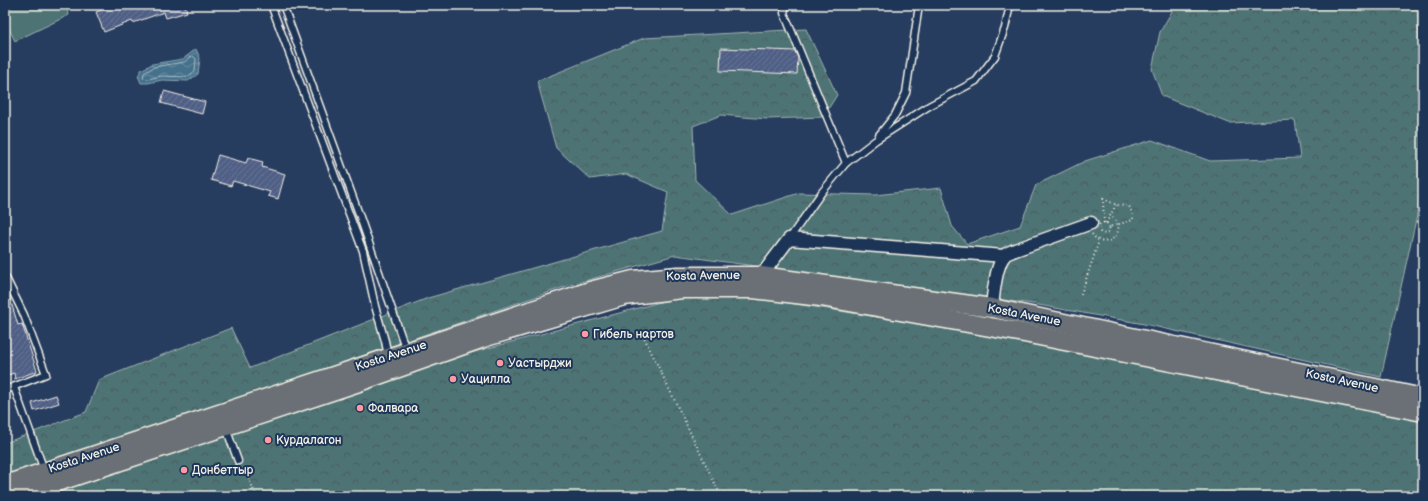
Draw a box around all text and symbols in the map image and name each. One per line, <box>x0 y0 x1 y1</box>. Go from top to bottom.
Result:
street label: Kosta Avenue <box>666 268 740 284</box>
street label: Kosta Avenue <box>986 301 1062 329</box>
place label: Гибель нартов <box>593 327 675 342</box>
marker: Гибель нартов <box>580 329 590 339</box>
street label: Kosta Avenue <box>353 337 429 375</box>
place label: Уастырджи <box>508 356 572 371</box>
marker: Уастырджи <box>495 358 505 368</box>
street label: Kosta Avenue <box>1304 366 1380 396</box>
place label: Уацилла <box>461 372 510 387</box>
marker: Уацилла <box>448 374 458 384</box>
place label: Фалвара <box>368 401 418 416</box>
marker: Фалвара <box>355 403 365 413</box>
place label: Курдалагон <box>276 433 341 448</box>
marker: Курдалагон <box>263 435 273 445</box>
street label: Kosta Avenue <box>46 439 122 477</box>
place label: Донбеттыр <box>192 463 254 478</box>
marker: Донбеттыр <box>179 465 189 475</box>

